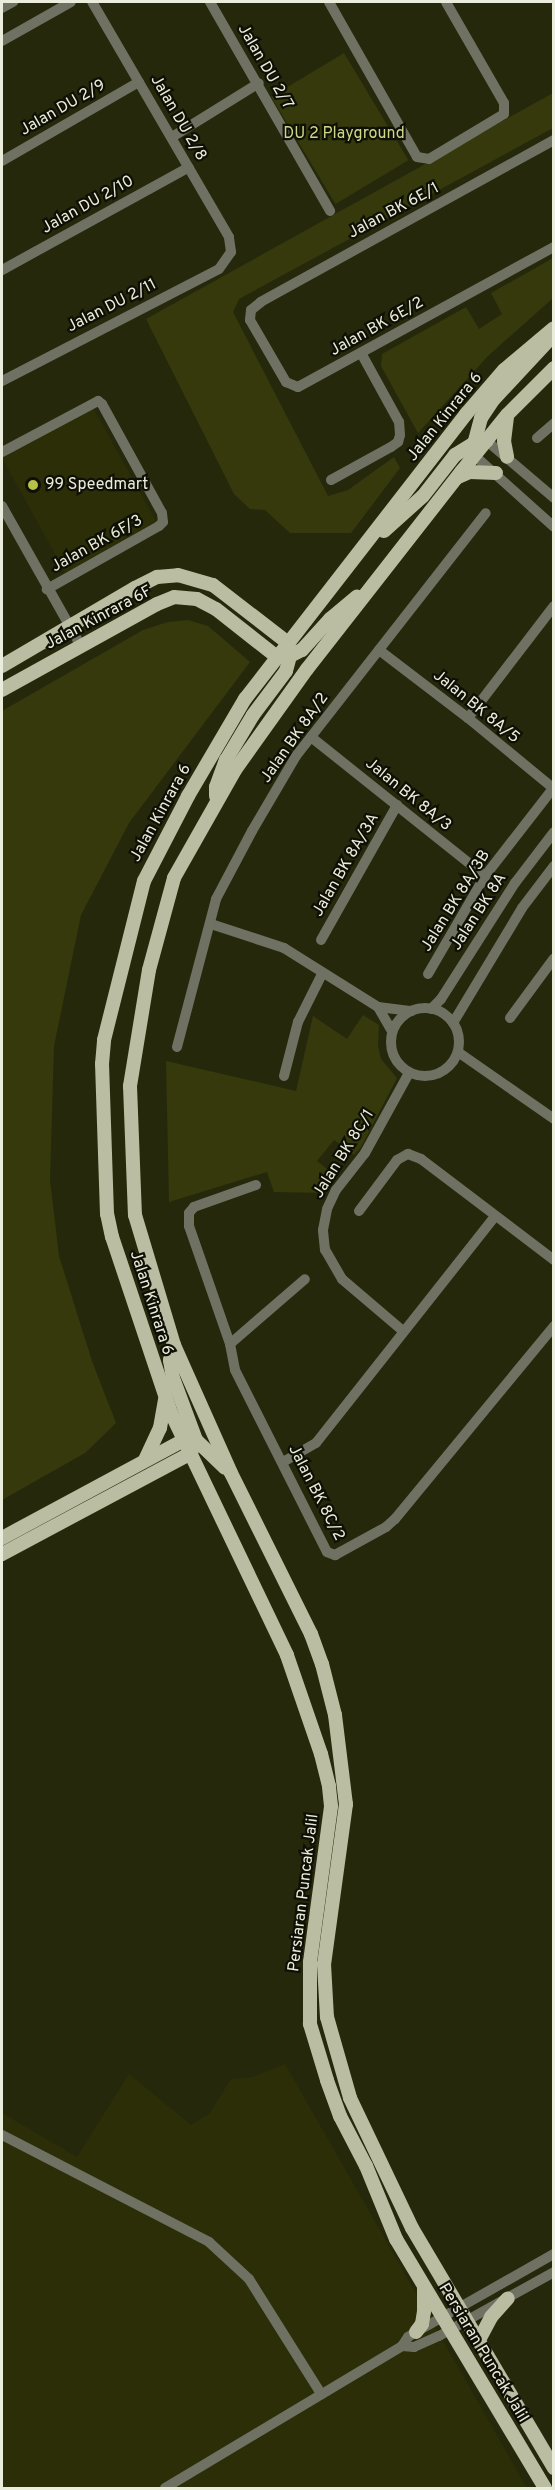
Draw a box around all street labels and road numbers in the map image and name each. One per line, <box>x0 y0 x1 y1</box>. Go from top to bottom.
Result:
street label: Jalan DU 2/7 <box>233 21 297 113</box>
street label: Jalan DU 2/8 <box>146 72 210 164</box>
street label: Jalan DU 2/9 <box>17 76 109 140</box>
street label: Jalan DU 2/10 <box>39 172 137 238</box>
street label: Jalan BK 6E/1 <box>345 179 443 243</box>
street label: Jalan DU 2/11 <box>64 275 160 337</box>
street label: Jalan BK 6E/2 <box>327 293 427 361</box>
street label: Jalan Kinrara 6 <box>403 369 487 465</box>
street label: Jalan BK 6F/3 <box>48 511 146 577</box>
street label: Jalan Kinrara 6F <box>43 582 155 654</box>
street label: Jalan BK 8A/5 <box>429 666 523 748</box>
street label: Jalan BK 8A/2 <box>257 689 333 787</box>
street label: Jalan BK 8A/3 <box>361 754 455 836</box>
street label: Jalan Kinrara 6 <box>126 761 196 865</box>
street label: Jalan BK 8A/3A <box>309 810 383 920</box>
street label: Jalan BK 8A/3B <box>417 847 495 955</box>
street label: Jalan BK 8A <box>447 870 511 954</box>
street label: Jalan BK 8C/1 <box>309 1106 379 1202</box>
street label: Jalan Kinrara 6 <box>125 1248 177 1358</box>
street label: Jalan BK 8C/2 <box>284 1442 348 1544</box>
street label: Persiaran Puncak Jalil <box>285 1813 323 1973</box>
street label: Persiaran Puncak Jalil <box>434 2280 532 2426</box>

